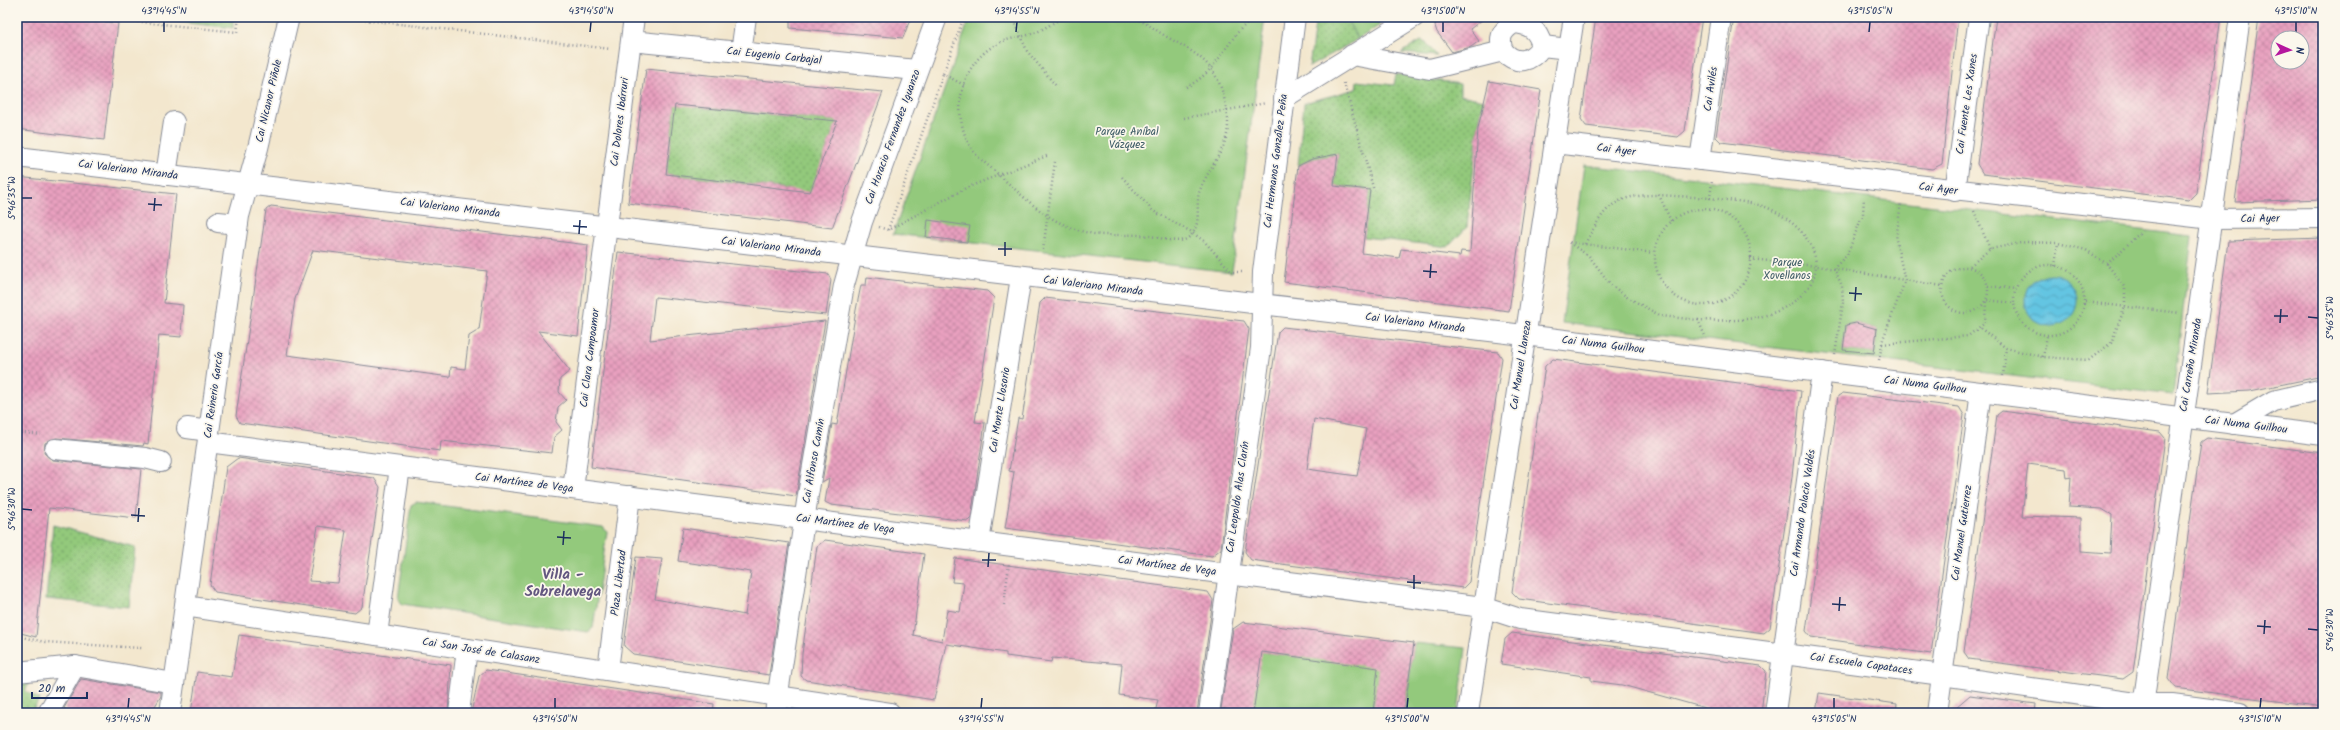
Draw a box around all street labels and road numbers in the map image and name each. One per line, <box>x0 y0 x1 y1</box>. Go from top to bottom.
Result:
street label: Cai Eugenio Carbajal <box>726 42 823 70</box>
street label: Cai Fuente Les Xanes <box>1951 52 1983 156</box>
street label: Cai Nicanor Piñole <box>251 58 287 144</box>
street label: Cai Avilés <box>1699 65 1723 113</box>
street label: Cai Horacio Fernandez Iguanzo <box>860 67 926 207</box>
street label: Cai Dolores Ibárruri <box>606 76 634 167</box>
street label: Cai Hermanos González Peña <box>1259 93 1293 229</box>
street label: Cai Ayer <box>1595 139 1638 161</box>
street label: Cai Valeriano Miranda <box>77 155 179 185</box>
street label: Cai Ayer <box>1917 178 1960 200</box>
street label: Cai Valeriano Miranda <box>399 193 501 223</box>
street label: Cai Ayer <box>2240 210 2281 228</box>
street label: Cai Valeriano Miranda <box>720 232 822 262</box>
street label: Cai Valeriano Miranda <box>1042 271 1144 301</box>
street label: Cai Clara Campoamor <box>575 306 605 409</box>
street label: Cai Valeriano Miranda <box>1364 308 1466 338</box>
street label: Cai Carreño Miranda <box>2175 317 2207 413</box>
street label: Cai Manuel Llaneza <box>1505 319 1537 411</box>
street label: Cai Numa Guilhou <box>1561 331 1646 359</box>
street label: Cai Reinerio García <box>199 350 229 440</box>
street label: Cai Monte Llosorio <box>984 366 1016 454</box>
street label: Cai Numa Guilhou <box>1883 371 1968 399</box>
street label: Cai Numa Guilhou <box>2204 411 2289 439</box>
street label: Cai Alfonso Camín <box>798 417 830 505</box>
street label: Cai Leopoldo Alas Clarín <box>1221 440 1255 554</box>
street label: Cai Armando Palacio Valdés <box>1785 448 1821 578</box>
street label: Cai Martínez de Vega <box>474 468 574 498</box>
street label: Cai Manuel Gutierrez <box>1946 484 1978 582</box>
street label: Cai Martínez de Vega <box>795 509 895 539</box>
street label: Plaza Libertad <box>606 549 632 617</box>
street label: Cai Martínez de Vega <box>1117 551 1217 581</box>
street label: Cai San José de Calasanz <box>421 633 541 669</box>
street label: Cai Escuela Capataces <box>1809 648 1914 680</box>

